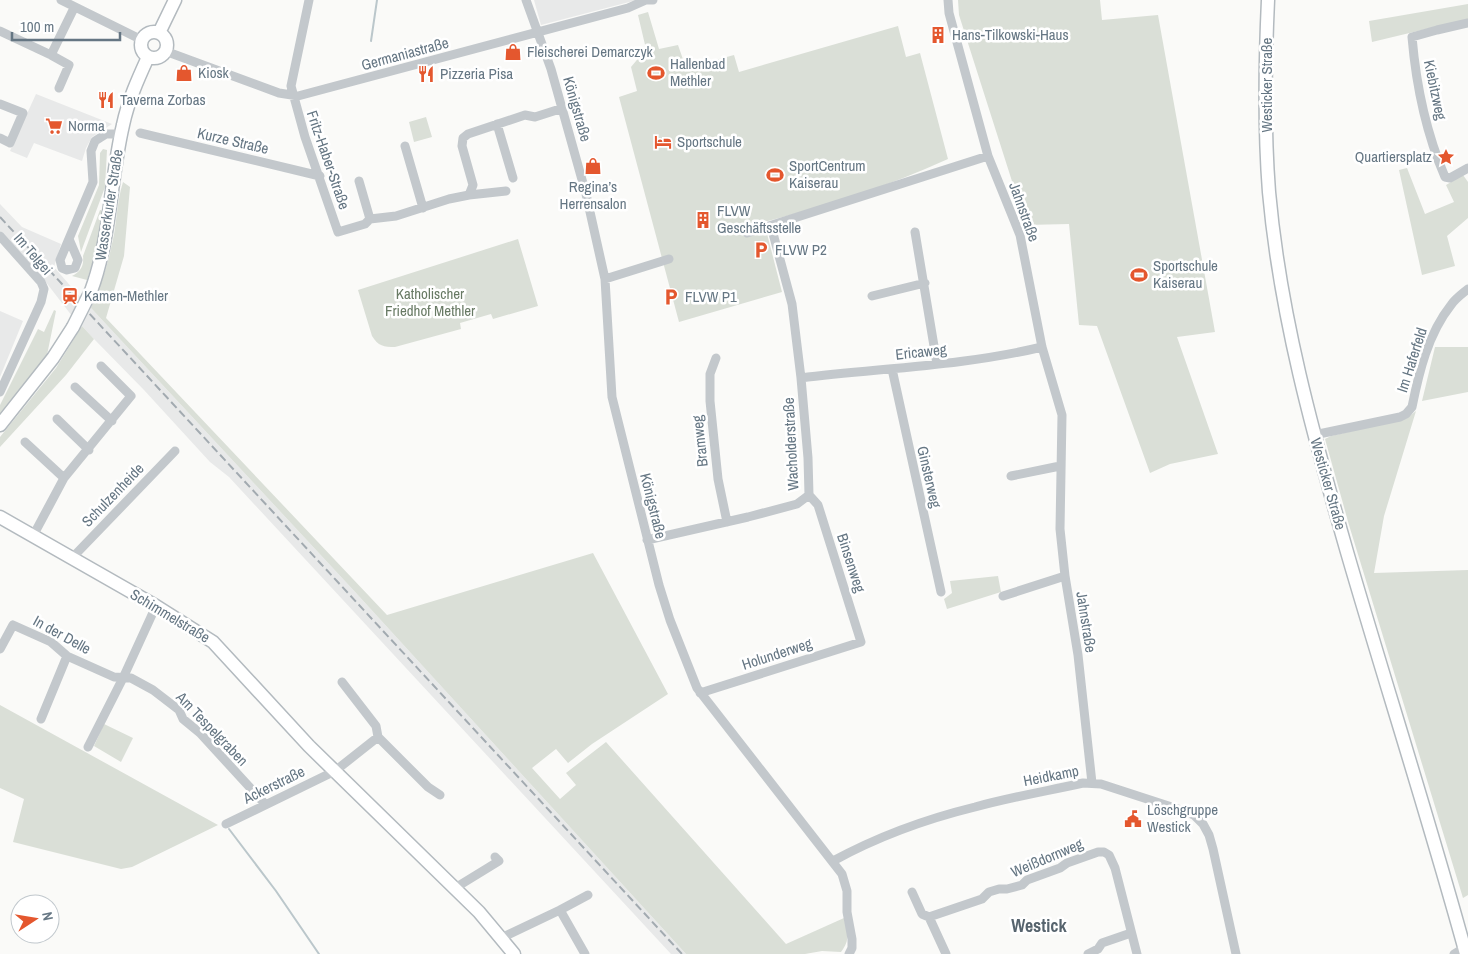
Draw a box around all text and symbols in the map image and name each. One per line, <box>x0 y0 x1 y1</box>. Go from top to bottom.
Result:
scale bar <box>12 10 120 42</box>
text: 100 m <box>20 16 54 37</box>
place label: Hans-Tilkowski-Haus <box>952 24 1069 45</box>
building icon: Hans-Tilkowski-Haus <box>928 25 948 45</box>
street label: Germaniastraße <box>359 32 451 75</box>
street label: Westicker Straße <box>1256 37 1277 132</box>
place label: Fleischerei Demarczyk <box>527 41 654 62</box>
shop icon: Fleischerei Demarczyk <box>503 42 523 62</box>
place label: Hallenbad Methler <box>670 53 725 91</box>
street label: Kiebitzweg <box>1419 58 1452 122</box>
place label: Kiosk <box>198 62 230 83</box>
shop icon: Kiosk <box>174 63 194 83</box>
place label: Pizzeria Pisa <box>440 63 513 84</box>
sports icon: Hallenbad Methler <box>646 63 666 83</box>
restaurant icon: Pizzeria Pisa <box>416 64 436 84</box>
street label: Königstraße <box>558 74 597 144</box>
place label: Taverna Zorbas <box>120 89 206 110</box>
restaurant icon: Taverna Zorbas <box>96 90 116 110</box>
street label: Fritz-Haber-Straße <box>302 108 355 212</box>
place label: Norma <box>68 115 105 136</box>
supermarket icon: Norma <box>44 116 64 136</box>
street label: Kurze Straße <box>195 122 271 159</box>
place label: Sportschule <box>677 131 742 152</box>
hotel icon: Sportschule <box>653 132 673 152</box>
place label: Quartiersplatz <box>1355 146 1432 167</box>
place icon: Quartiersplatz <box>1436 147 1456 167</box>
street label: Wasserkurler Straße <box>89 148 128 262</box>
place label: SportCentrum Kaiserau <box>789 155 866 193</box>
shop icon: Regina’s Herrensalon <box>583 156 603 176</box>
sports icon: SportCentrum Kaiserau <box>765 165 785 185</box>
place label: Regina’s Herrensalon <box>560 176 627 214</box>
street label: Jahnstraße <box>1004 179 1045 244</box>
place label: FLVW Geschäftsstelle <box>717 200 801 238</box>
building icon: FLVW Geschäftsstelle <box>693 210 713 230</box>
street label: Im Telgei <box>9 228 58 279</box>
place label: FLVW P2 <box>775 239 827 260</box>
parking icon: FLVW P2 <box>751 240 771 260</box>
place label: Sportschule Kaiserau <box>1153 255 1218 293</box>
sports icon: Sportschule Kaiserau <box>1129 265 1149 285</box>
park label: Katholischer Friedhof Methler <box>385 283 475 321</box>
place label: Kamen-Methler <box>84 285 168 306</box>
station icon: Kamen-Methler <box>60 286 80 306</box>
place label: FLVW P1 <box>685 286 737 307</box>
parking icon: FLVW P1 <box>661 287 681 307</box>
street label: Im Haferfeld <box>1391 325 1432 395</box>
street label: Ericaweg <box>894 338 948 365</box>
street label: Wacholderstraße <box>778 397 803 491</box>
street label: Bramweg <box>686 414 713 468</box>
street label: Westicker Straße <box>1305 435 1352 532</box>
street label: Ginsterweg <box>912 444 947 510</box>
street label: Schulzenheide <box>77 458 149 531</box>
street label: Königstraße <box>635 471 672 541</box>
street label: Binsenweg <box>832 531 871 595</box>
street label: Schimmelstraße <box>126 584 214 648</box>
street label: Jahnstraße <box>1071 590 1102 654</box>
street label: In der Delle <box>30 610 95 659</box>
street label: Holunderweg <box>739 632 815 675</box>
street label: Am Tespelgraben <box>171 686 253 770</box>
street label: Heidkamp <box>1021 760 1081 791</box>
street label: Ackerstraße <box>238 761 308 809</box>
place label: Löschgruppe Westick <box>1147 799 1218 837</box>
public building icon: Löschgruppe Westick <box>1123 809 1143 829</box>
street label: Weißdornweg <box>1008 833 1086 882</box>
north arrow <box>10 894 60 944</box>
text: N <box>38 910 57 922</box>
district label: Westick <box>1011 913 1068 938</box>

